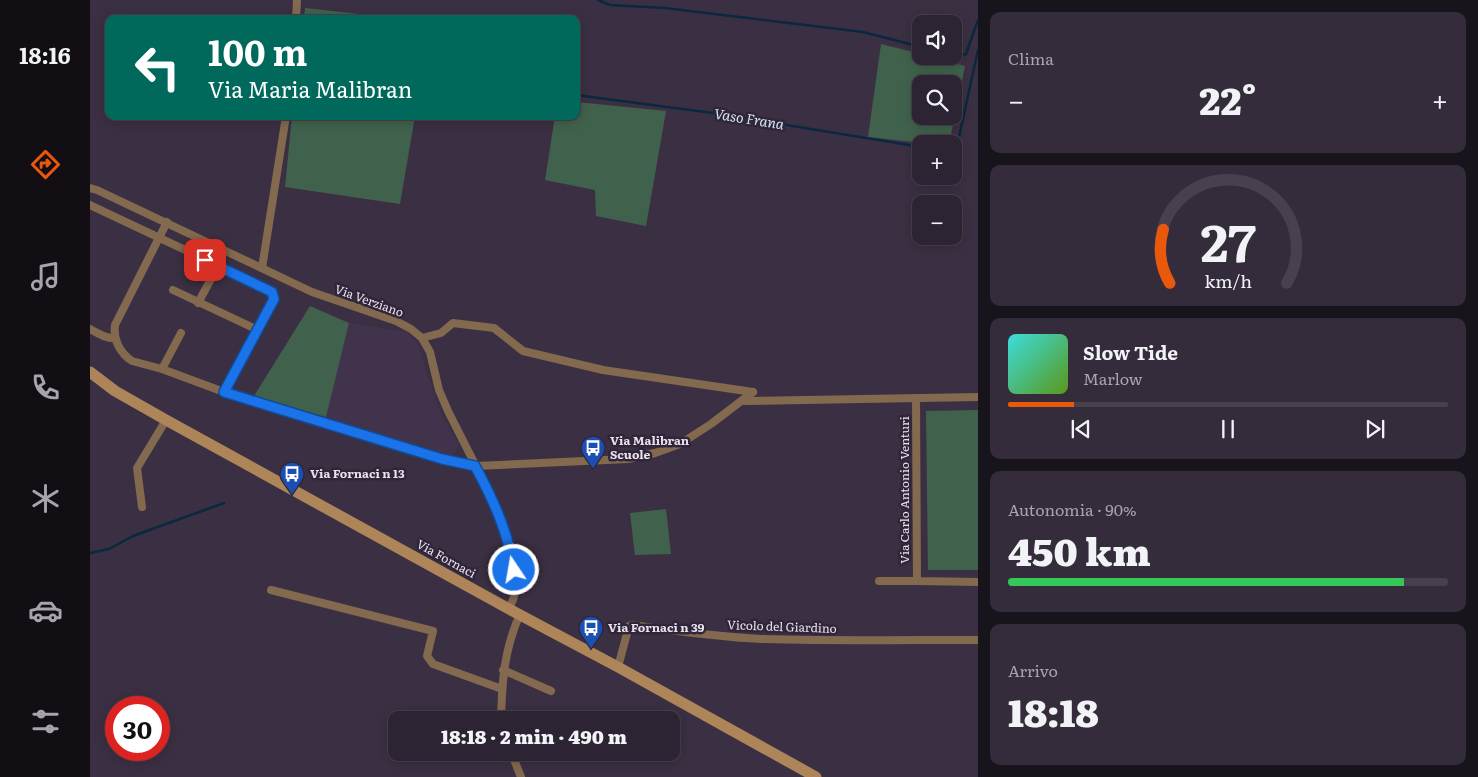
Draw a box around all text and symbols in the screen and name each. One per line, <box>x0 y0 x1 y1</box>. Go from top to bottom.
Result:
map controls <box>912 15 962 245</box>
button: sound <box>912 15 962 65</box>
text: 100 m <box>208 25 308 77</box>
icon: left <box>125 35 190 100</box>
text: 18:16 <box>19 38 71 71</box>
text: Clima <box>1008 46 1054 70</box>
text: 22° <box>1199 70 1257 127</box>
text: Via Maria Malibran <box>208 72 412 105</box>
button: search <box>912 75 962 125</box>
text: − <box>1008 78 1024 120</box>
text: + <box>1432 78 1448 120</box>
water label: Vaso Frana <box>713 103 786 133</box>
button: + <box>912 135 962 185</box>
icon: directions <box>28 147 63 182</box>
button: − <box>912 195 962 245</box>
text: 27 <box>1200 200 1256 278</box>
pin <box>184 239 226 281</box>
icon: arrive <box>191 246 219 274</box>
icon: music <box>28 259 63 294</box>
text: km/h <box>1204 267 1252 294</box>
street label: Via Verziano <box>332 279 406 321</box>
text: Slow Tide <box>1083 338 1178 366</box>
text: Marlow <box>1083 366 1143 390</box>
icon: phone <box>28 370 63 405</box>
icon: previous <box>1067 415 1095 443</box>
icon: pause <box>1214 415 1242 443</box>
icon: next <box>1361 415 1389 443</box>
street label: Via Carlo Antonio Venturi <box>895 416 913 564</box>
place label: Via Malibran Scuole <box>610 431 690 463</box>
bus stop icon: Via Malibran Scuole <box>580 435 606 469</box>
bus stop icon: Via Fornaci n 13 <box>279 461 305 495</box>
place label: Via Fornaci n 13 <box>310 464 405 482</box>
icon: climate <box>28 481 63 516</box>
text: Autonomia · 90% <box>1008 497 1137 521</box>
text: 450 km <box>1008 521 1151 578</box>
street label: Via Fornaci <box>414 534 479 582</box>
position arrow <box>487 543 539 595</box>
icon: car <box>28 593 63 628</box>
bus stop icon: Via Fornaci n 39 <box>578 615 604 649</box>
street label: Vicolo del Giardino <box>727 615 837 637</box>
place label: Via Fornaci n 39 <box>608 618 705 636</box>
text: Arrivo <box>1008 658 1058 682</box>
text: 18:18 <box>1008 682 1099 739</box>
speed limit sign: 30 <box>105 696 170 761</box>
icon: filters <box>28 704 63 739</box>
text: 18:18 · 2 min · 490 m <box>441 722 627 750</box>

